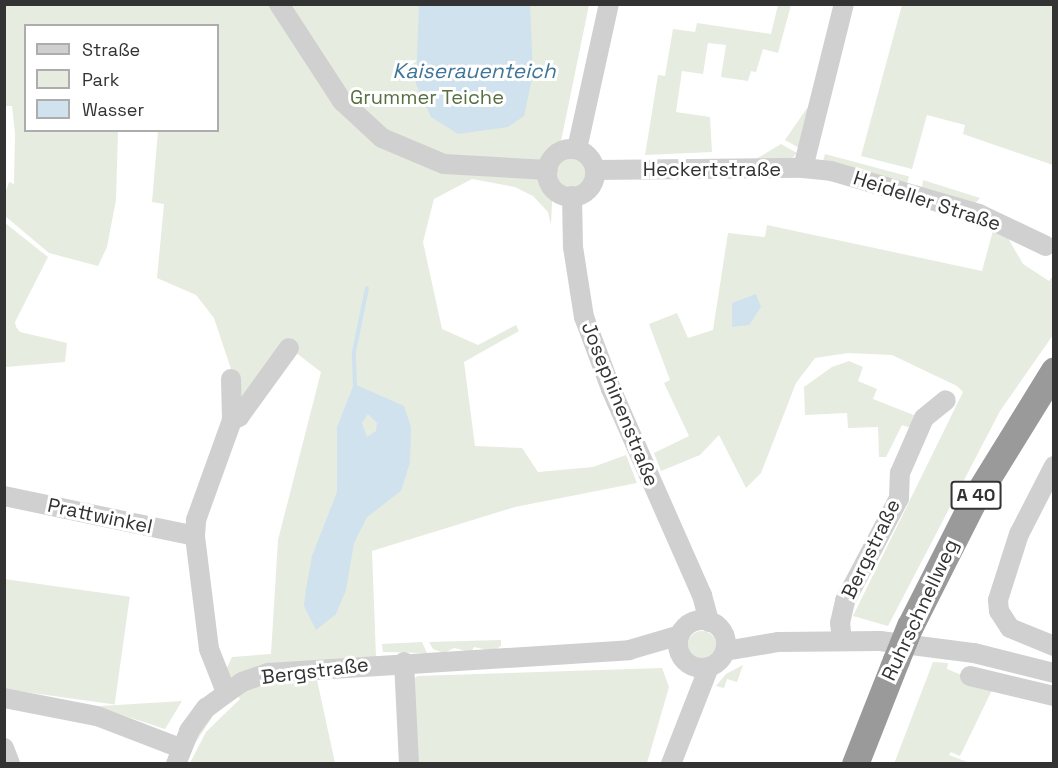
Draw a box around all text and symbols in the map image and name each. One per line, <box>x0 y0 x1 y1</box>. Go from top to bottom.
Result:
legend <box>24 24 219 132</box>
text: Straße <box>82 38 140 61</box>
water label: Kaiserauenteich <box>392 58 556 84</box>
text: Park <box>82 68 119 91</box>
park label: Grummer Teiche <box>350 85 504 109</box>
text: Wasser <box>82 98 144 121</box>
street label: Heckertstraße <box>643 157 781 181</box>
street label: Heideller Straße <box>850 166 1004 236</box>
street label: Josephinenstraße <box>576 318 664 490</box>
road number: A 40 <box>949 480 1003 510</box>
street label: Prattwinkel <box>45 493 155 539</box>
street label: Bergstraße <box>837 495 905 603</box>
street label: Ruhrschnellweg <box>877 535 963 685</box>
street label: Bergstraße <box>260 653 370 689</box>

